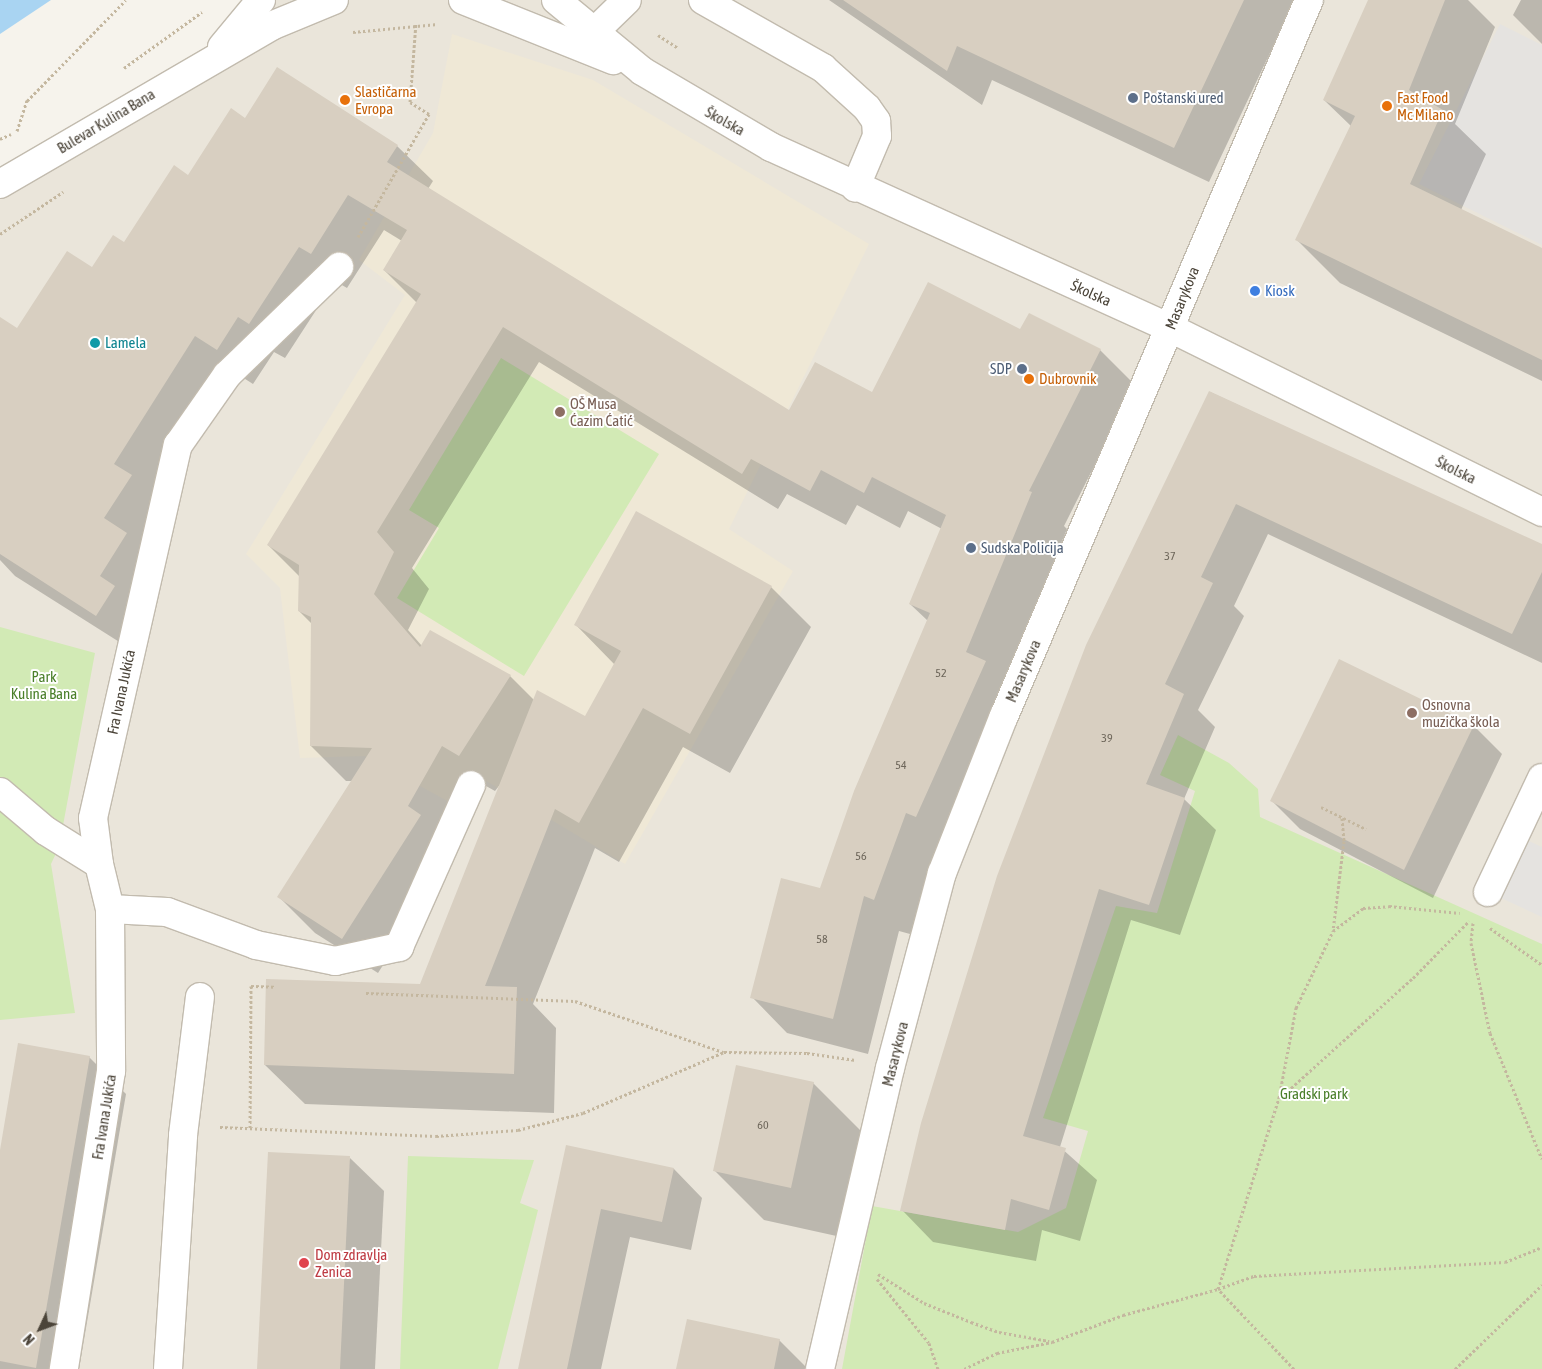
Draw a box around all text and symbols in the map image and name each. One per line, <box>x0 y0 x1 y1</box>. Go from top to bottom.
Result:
place label: Slastičarna Evropa <box>355 82 417 117</box>
street label: Bulevar Kulina Bana <box>54 85 158 157</box>
place label: Fast Food Mc Milano <box>1397 88 1453 123</box>
place label: Poštanski ured <box>1143 89 1224 107</box>
marker: Poštanski ured <box>1127 92 1139 104</box>
marker: Slastičarna Evropa <box>339 94 351 106</box>
marker: Fast Food Mc Milano <box>1381 100 1393 112</box>
street label: Školska <box>702 103 748 139</box>
street label: Masarykova <box>1161 264 1203 332</box>
street label: Školska <box>1068 276 1114 310</box>
place label: Kiosk <box>1265 282 1295 300</box>
marker: Kiosk <box>1249 285 1261 297</box>
place label: Lamela <box>105 334 146 352</box>
marker: Lamela <box>89 337 101 349</box>
place label: SDP <box>990 360 1012 378</box>
marker: SDP <box>1016 363 1028 375</box>
place label: Dubrovnik <box>1039 370 1097 388</box>
marker: Dubrovnik <box>1023 373 1035 385</box>
place label: OŠ Musa Ćazim Ćatić <box>570 394 632 429</box>
marker: OŠ Musa Ćazim Ćatić <box>554 406 566 418</box>
street label: Školska <box>1433 453 1479 487</box>
place label: Sudska Policija <box>981 539 1064 557</box>
marker: Sudska Policija <box>965 542 977 554</box>
house number: 37 <box>1164 550 1176 564</box>
street label: Masarykova <box>1002 637 1044 705</box>
street label: Fra Ivana Jukića <box>103 648 139 736</box>
park label: Park Kulina Bana <box>11 667 77 702</box>
house number: 52 <box>935 667 947 681</box>
place label: Osnovna muzička škola <box>1422 695 1500 730</box>
marker: Osnovna muzička škola <box>1406 707 1418 719</box>
house number: 39 <box>1101 732 1113 746</box>
house number: 54 <box>895 759 907 773</box>
house number: 56 <box>855 850 867 864</box>
house number: 58 <box>816 933 828 947</box>
street label: Masarykova <box>878 1020 912 1088</box>
street label: Fra Ivana Jukića <box>88 1073 120 1161</box>
park label: Gradski park <box>1280 1085 1348 1103</box>
house number: 60 <box>757 1119 769 1133</box>
place label: Dom zdravlja Zenica <box>315 1245 387 1280</box>
marker: Dom zdravlja Zenica <box>297 1256 311 1270</box>
north arrow <box>15 1304 65 1354</box>
text: N <box>20 1331 38 1348</box>

